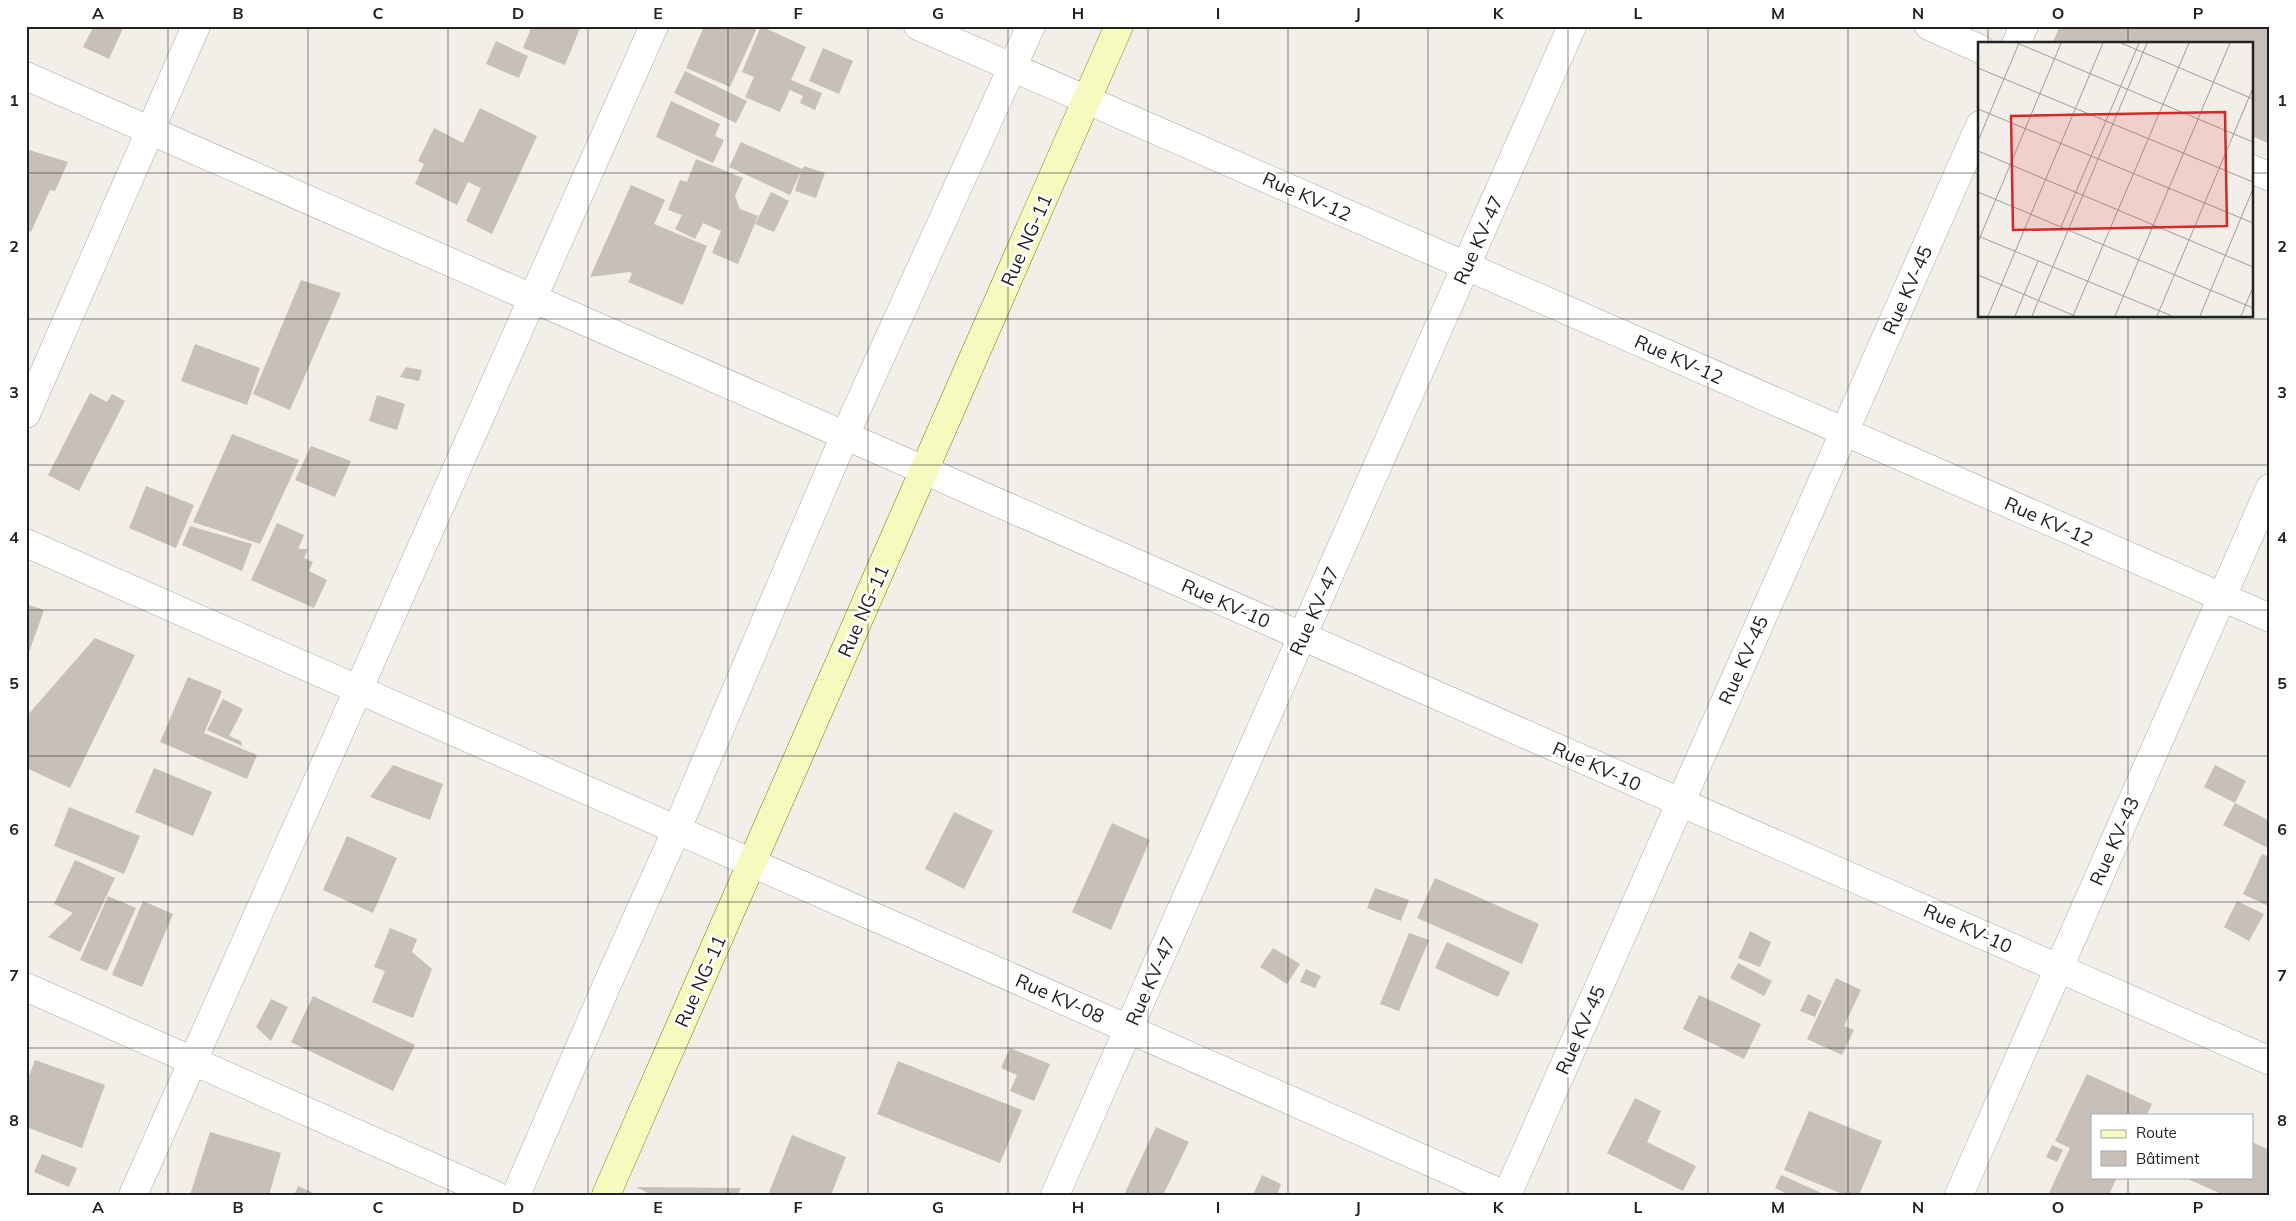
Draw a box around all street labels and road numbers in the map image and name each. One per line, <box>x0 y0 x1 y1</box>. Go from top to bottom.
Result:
street label: Rue KV-12 <box>1259 166 1355 226</box>
street label: Rue NG-11 <box>995 190 1057 290</box>
street label: Rue KV-47 <box>1448 192 1508 288</box>
street label: Rue KV-45 <box>1877 242 1937 338</box>
street label: Rue KV-12 <box>1631 329 1727 389</box>
street label: Rue KV-12 <box>2001 491 2097 551</box>
street label: Rue NG-11 <box>832 561 894 661</box>
street label: Rue KV-47 <box>1284 563 1344 659</box>
street label: Rue KV-10 <box>1178 573 1274 633</box>
street label: Rue KV-45 <box>1713 612 1773 708</box>
street label: Rue KV-10 <box>1549 736 1645 796</box>
street label: Rue KV-43 <box>2084 793 2144 889</box>
street label: Rue KV-10 <box>1920 898 2016 958</box>
street label: Rue NG-11 <box>669 931 731 1031</box>
street label: Rue KV-47 <box>1120 933 1180 1029</box>
street label: Rue KV-08 <box>1012 968 1108 1028</box>
street label: Rue KV-45 <box>1550 982 1610 1078</box>

